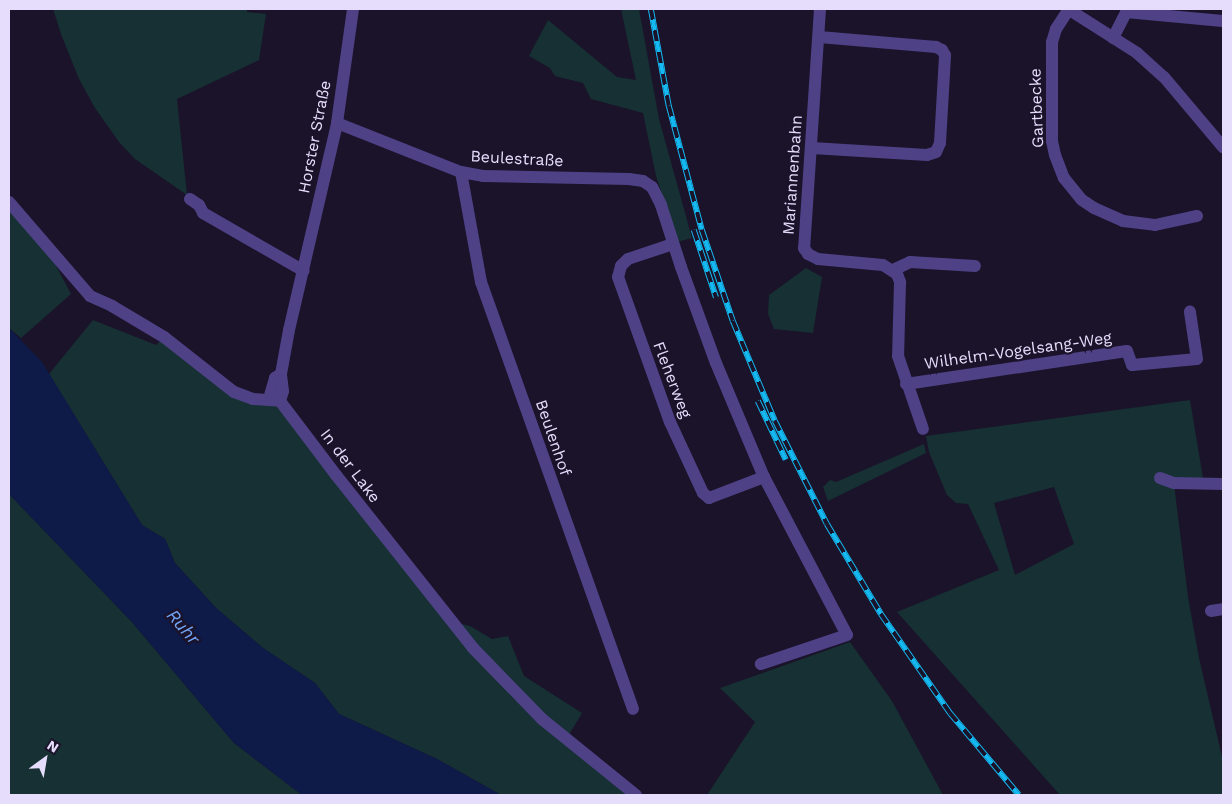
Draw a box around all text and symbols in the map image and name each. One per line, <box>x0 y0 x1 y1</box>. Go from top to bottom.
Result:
street label: Gartbecke <box>1026 68 1048 148</box>
street label: Horster Straße <box>295 79 335 195</box>
street label: Mariannenbahn <box>779 114 807 236</box>
street label: Beulestraße <box>470 147 564 171</box>
street label: Wilhelm-Vogelsang-Weg <box>923 328 1113 374</box>
street label: Fleherweg <box>649 339 695 421</box>
street label: Beulenhof <box>531 397 575 479</box>
street label: In der Lake <box>316 425 384 507</box>
water label: Ruhr <box>162 605 204 649</box>
north arrow <box>20 734 70 784</box>
text: N <box>44 737 62 756</box>

